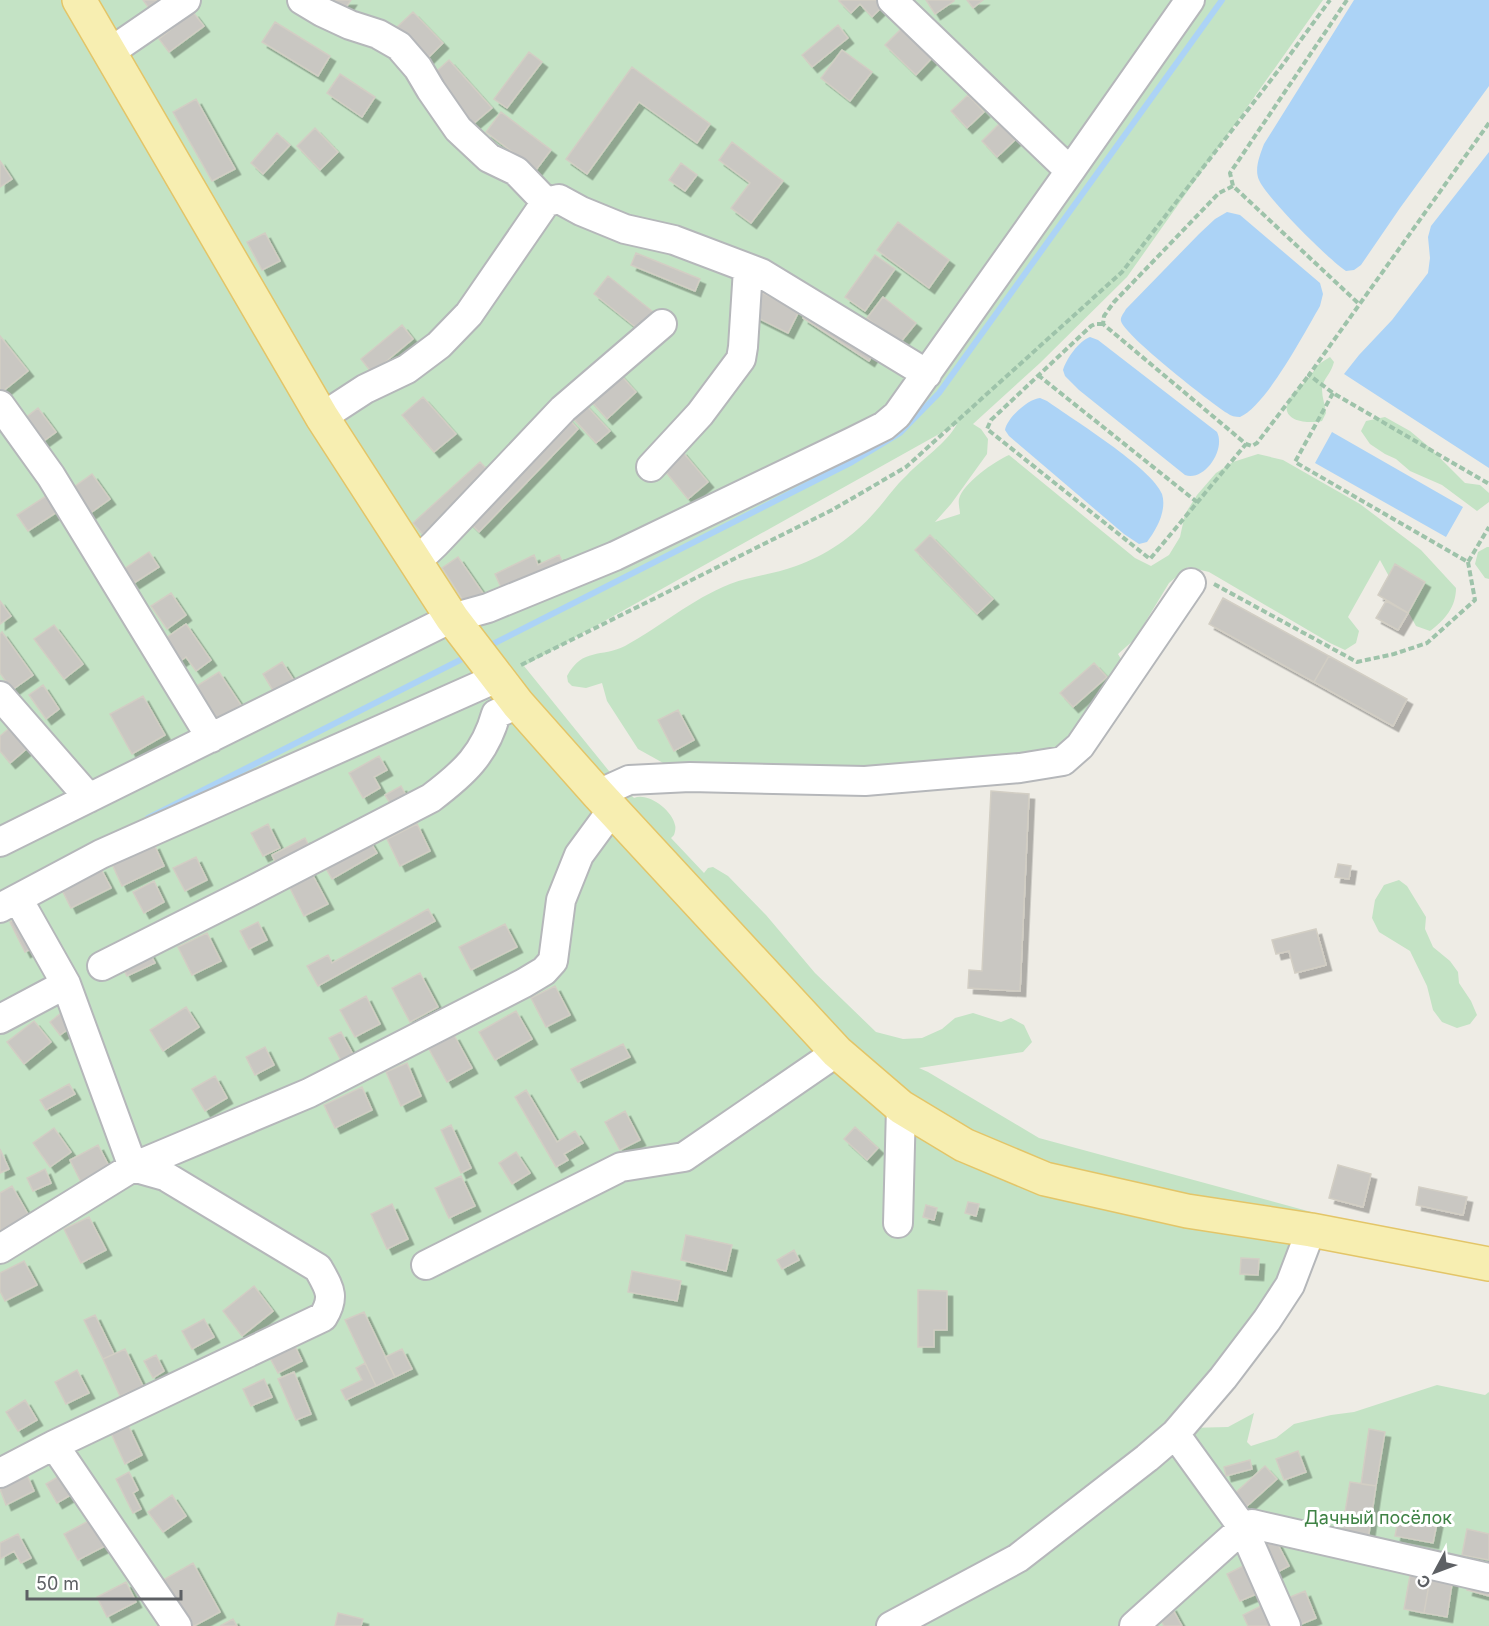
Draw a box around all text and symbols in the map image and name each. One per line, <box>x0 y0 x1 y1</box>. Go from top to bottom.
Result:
park label: Дачный посёлок <box>1304 1507 1452 1528</box>
north arrow <box>1405 1542 1465 1602</box>
scale bar <box>27 1563 182 1601</box>
text: С <box>1412 1571 1435 1593</box>
text: 50 m <box>36 1573 79 1594</box>

